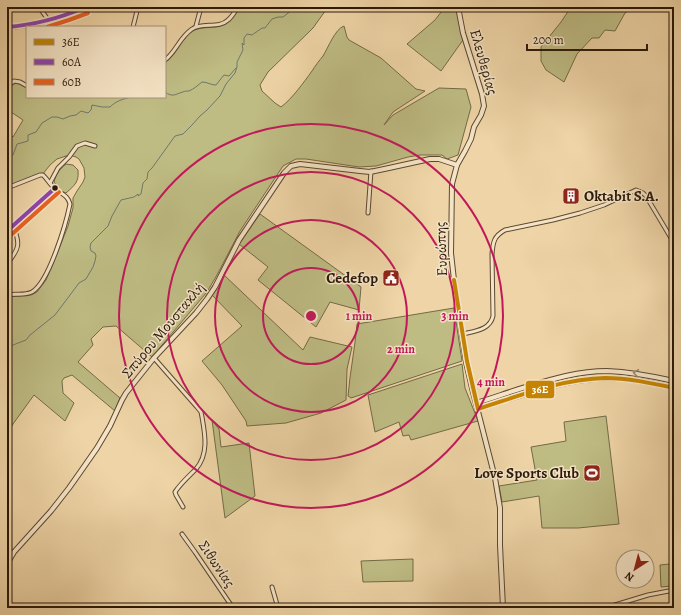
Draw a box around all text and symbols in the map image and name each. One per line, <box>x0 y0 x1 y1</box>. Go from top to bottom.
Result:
legend <box>26 26 166 98</box>
scale bar <box>527 26 647 52</box>
street label: Ελευθερίας <box>465 27 503 97</box>
text: 200 m <box>533 32 564 48</box>
text: 36Ε <box>62 34 80 50</box>
text: 60Α <box>62 54 82 70</box>
text: 60Β <box>62 74 81 90</box>
unlabelled marker <box>50 183 60 193</box>
building icon: Oktabit S.A. <box>561 186 581 206</box>
place label: Oktabit S.A. <box>584 186 659 206</box>
street label: Ευρώπης <box>430 221 452 277</box>
place label: Cedefop <box>326 268 378 288</box>
public building icon: Cedefop <box>381 268 401 288</box>
street label: Σπύρου Μουστακλή <box>117 278 209 382</box>
text: 1 min <box>346 308 373 324</box>
text: 3 min <box>441 308 469 324</box>
centre of rings <box>304 309 318 323</box>
text: 2 min <box>387 341 415 357</box>
one-way arrow <box>633 369 639 378</box>
text: 4 min <box>477 374 505 390</box>
line badge: 36Ε <box>525 380 555 399</box>
text: 36Ε <box>532 382 549 397</box>
place label: Love Sports Club <box>474 463 579 483</box>
sports icon: Love Sports Club <box>582 463 602 483</box>
street label: Σιθωνίας <box>194 537 240 591</box>
north arrow <box>615 549 655 589</box>
text: N <box>622 568 637 585</box>

